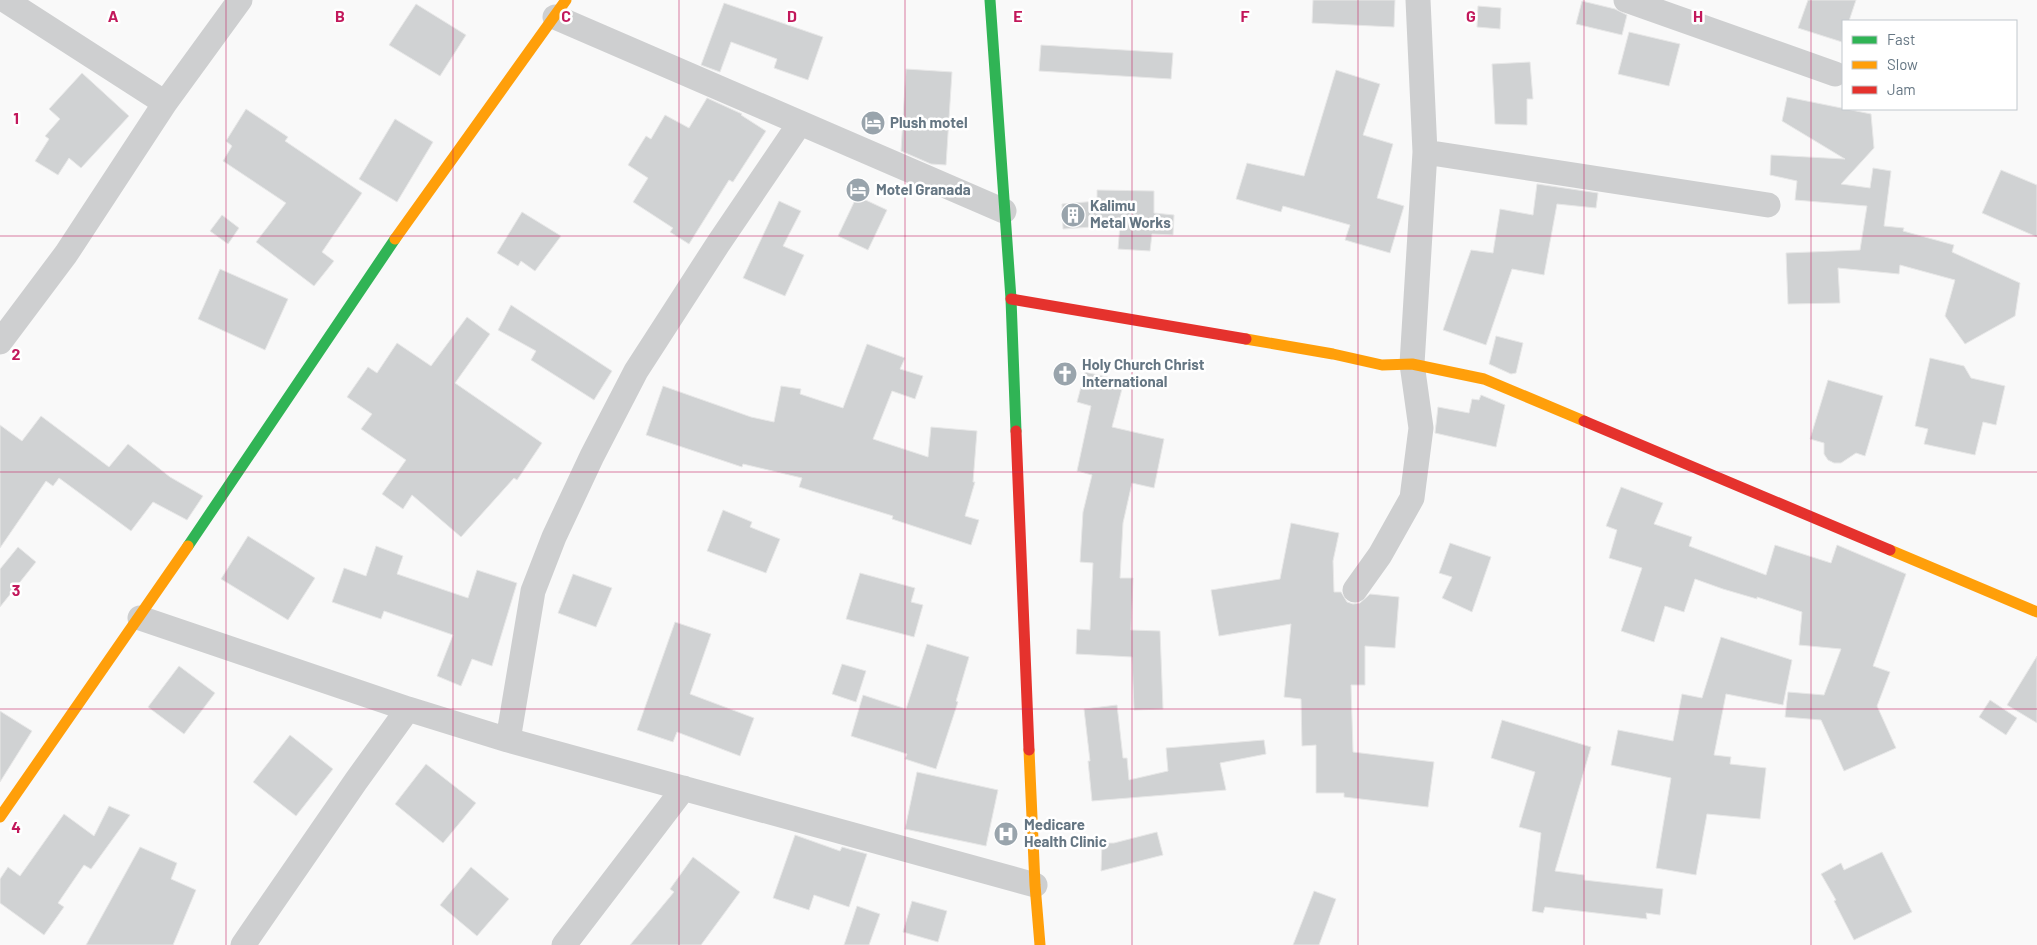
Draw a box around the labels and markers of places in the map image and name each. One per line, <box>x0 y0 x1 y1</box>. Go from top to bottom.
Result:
hotel icon: Plush motel <box>860 110 886 136</box>
place label: Plush motel <box>890 113 968 131</box>
hotel icon: Motel Granada <box>845 177 871 203</box>
place label: Motel Granada <box>876 180 971 198</box>
place label: Kalimu Metal Works <box>1090 196 1171 231</box>
building icon: Kalimu Metal Works <box>1060 202 1086 228</box>
place label: Holy Church Christ International <box>1082 355 1205 390</box>
church icon: Holy Church Christ International <box>1052 361 1078 387</box>
place label: Medicare Health Clinic <box>1024 815 1107 850</box>
hospital icon: Medicare Health Clinic <box>993 821 1019 847</box>

